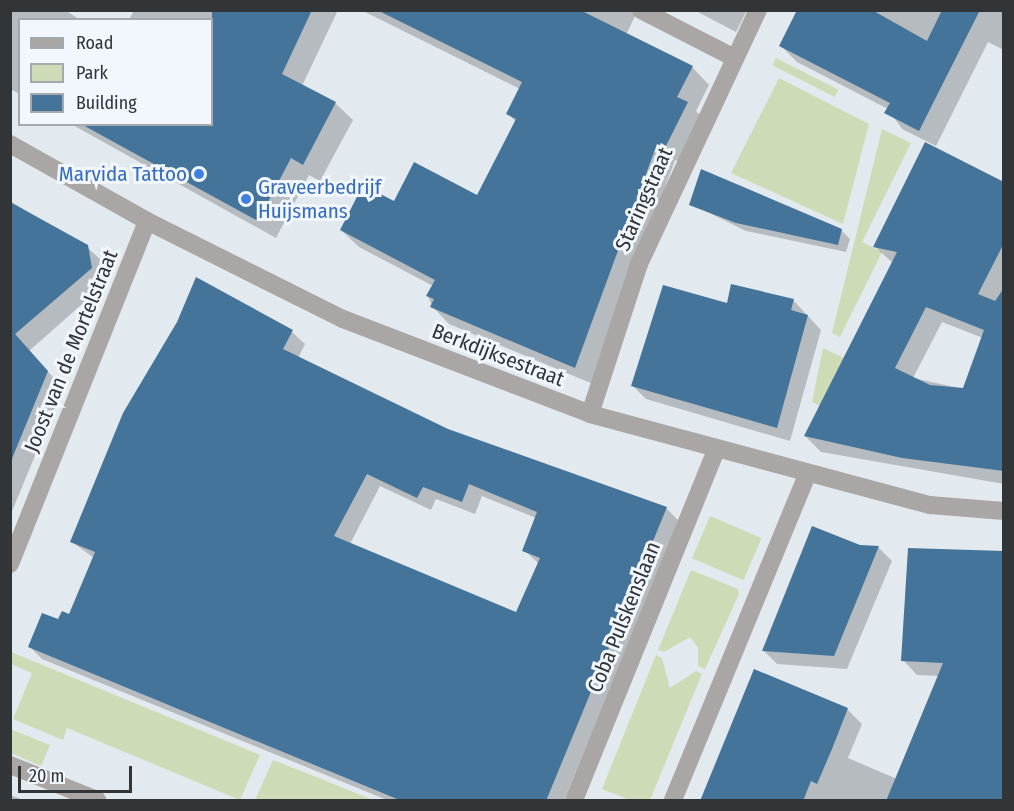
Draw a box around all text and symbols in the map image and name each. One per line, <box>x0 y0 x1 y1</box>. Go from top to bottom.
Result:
legend <box>18 18 213 126</box>
text: Road <box>76 32 113 54</box>
text: Park <box>76 62 108 84</box>
text: Building <box>76 92 137 114</box>
street label: Staringstraat <box>610 143 678 255</box>
place label: Marvida Tattoo <box>59 161 187 187</box>
marker: Marvida Tattoo <box>192 167 206 181</box>
place label: Graveerbedrijf Huijsmans <box>258 174 381 224</box>
marker: Graveerbedrijf Huijsmans <box>239 192 253 206</box>
street label: Joost van de Mortelstraat <box>19 246 123 456</box>
street label: Berkdijksestraat <box>428 318 568 392</box>
street label: Coba Pulskenslaan <box>582 538 666 696</box>
scale bar <box>21 754 135 792</box>
text: 20 m <box>29 765 64 787</box>

